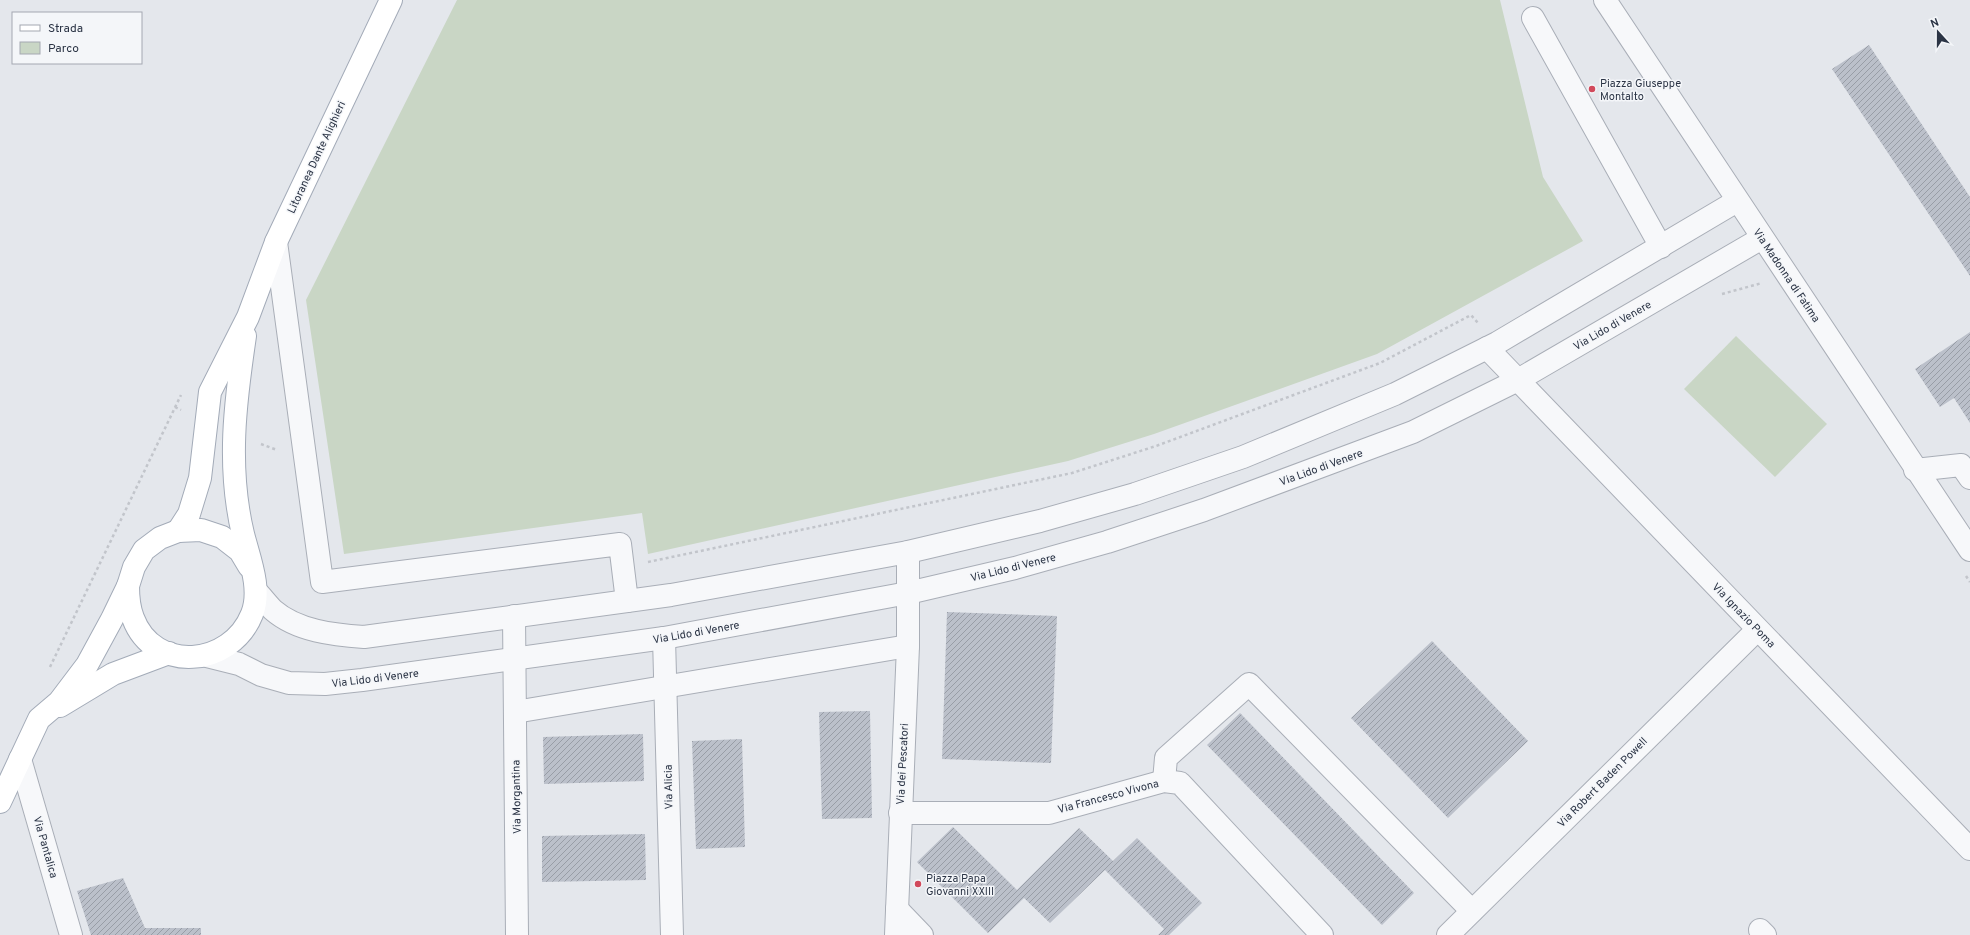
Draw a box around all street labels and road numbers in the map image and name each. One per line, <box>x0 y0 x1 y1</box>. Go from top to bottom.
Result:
street label: Litoranea Dante Alighieri <box>285 99 349 216</box>
street label: Via Madonna di Fatima <box>1749 226 1823 325</box>
street label: Via Lido di Venere <box>1571 298 1654 354</box>
street label: Via Lido di Venere <box>1278 446 1365 490</box>
street label: Via Lido di Venere <box>969 551 1058 585</box>
street label: Via Ignazio Poma <box>1709 580 1778 651</box>
street label: Via Lido di Venere <box>652 618 741 647</box>
street label: Via Lido di Venere <box>331 667 420 691</box>
street label: Via dei Pescatori <box>894 723 912 805</box>
street label: Via Robert Baden Powell <box>1555 735 1651 831</box>
street label: Via Morgantina <box>509 760 525 834</box>
street label: Via Alicia <box>662 764 676 810</box>
street label: Via Francesco Vivona <box>1056 777 1161 817</box>
street label: Via Pantalica <box>30 815 61 880</box>

